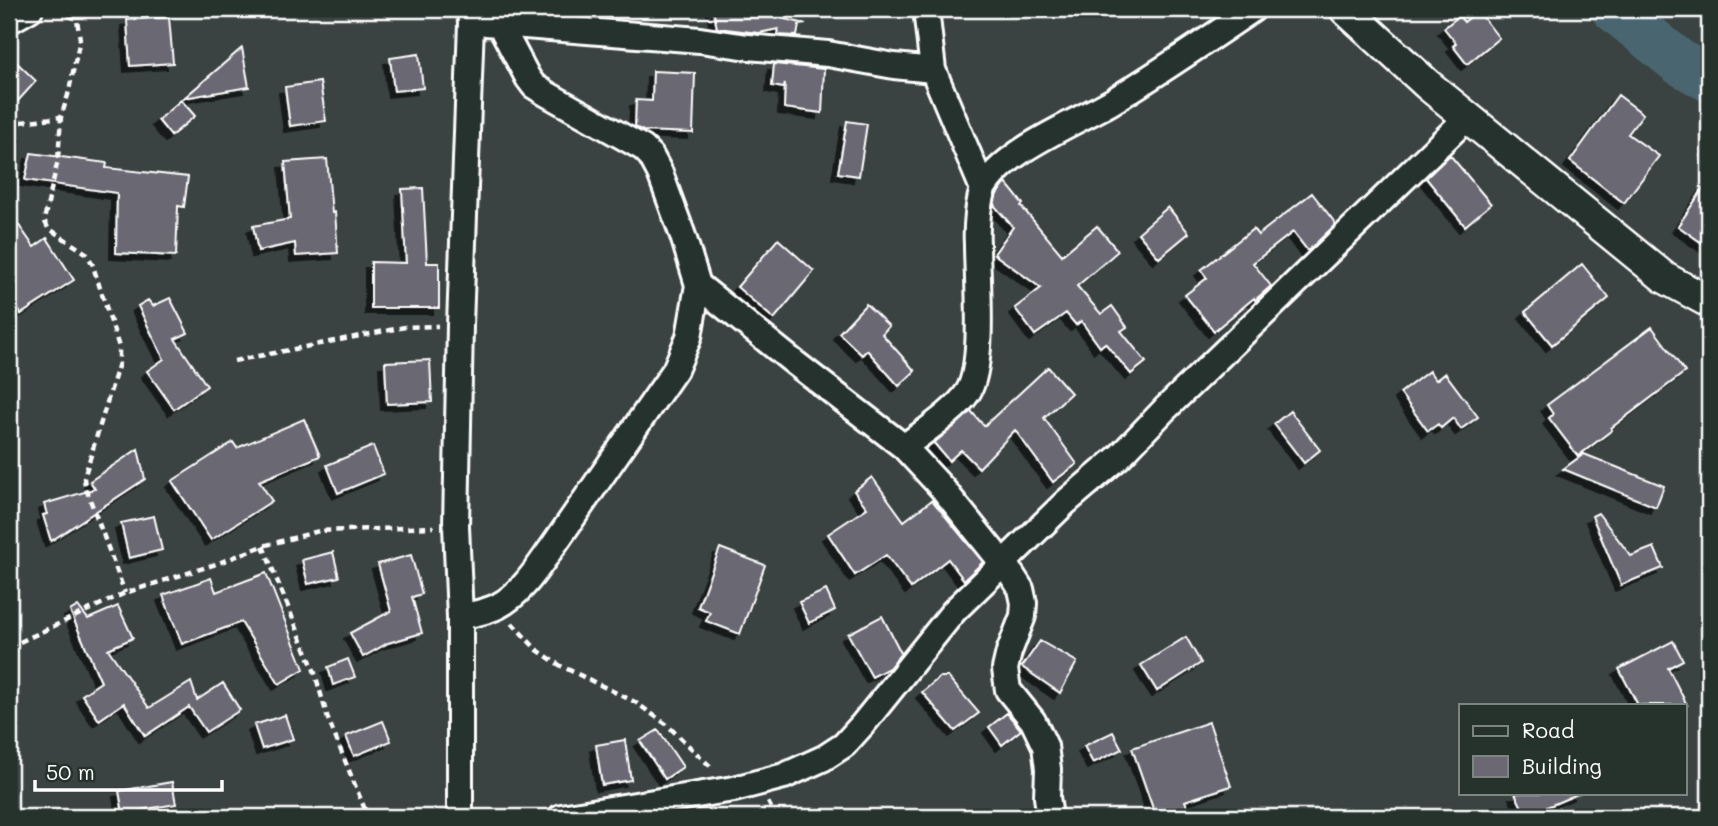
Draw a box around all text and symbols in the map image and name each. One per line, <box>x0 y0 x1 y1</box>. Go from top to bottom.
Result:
legend <box>1459 704 1686 794</box>
text: Road <box>1522 716 1574 743</box>
scale bar <box>35 749 222 793</box>
text: Building <box>1522 752 1602 779</box>
text: 50 m <box>46 758 95 785</box>

